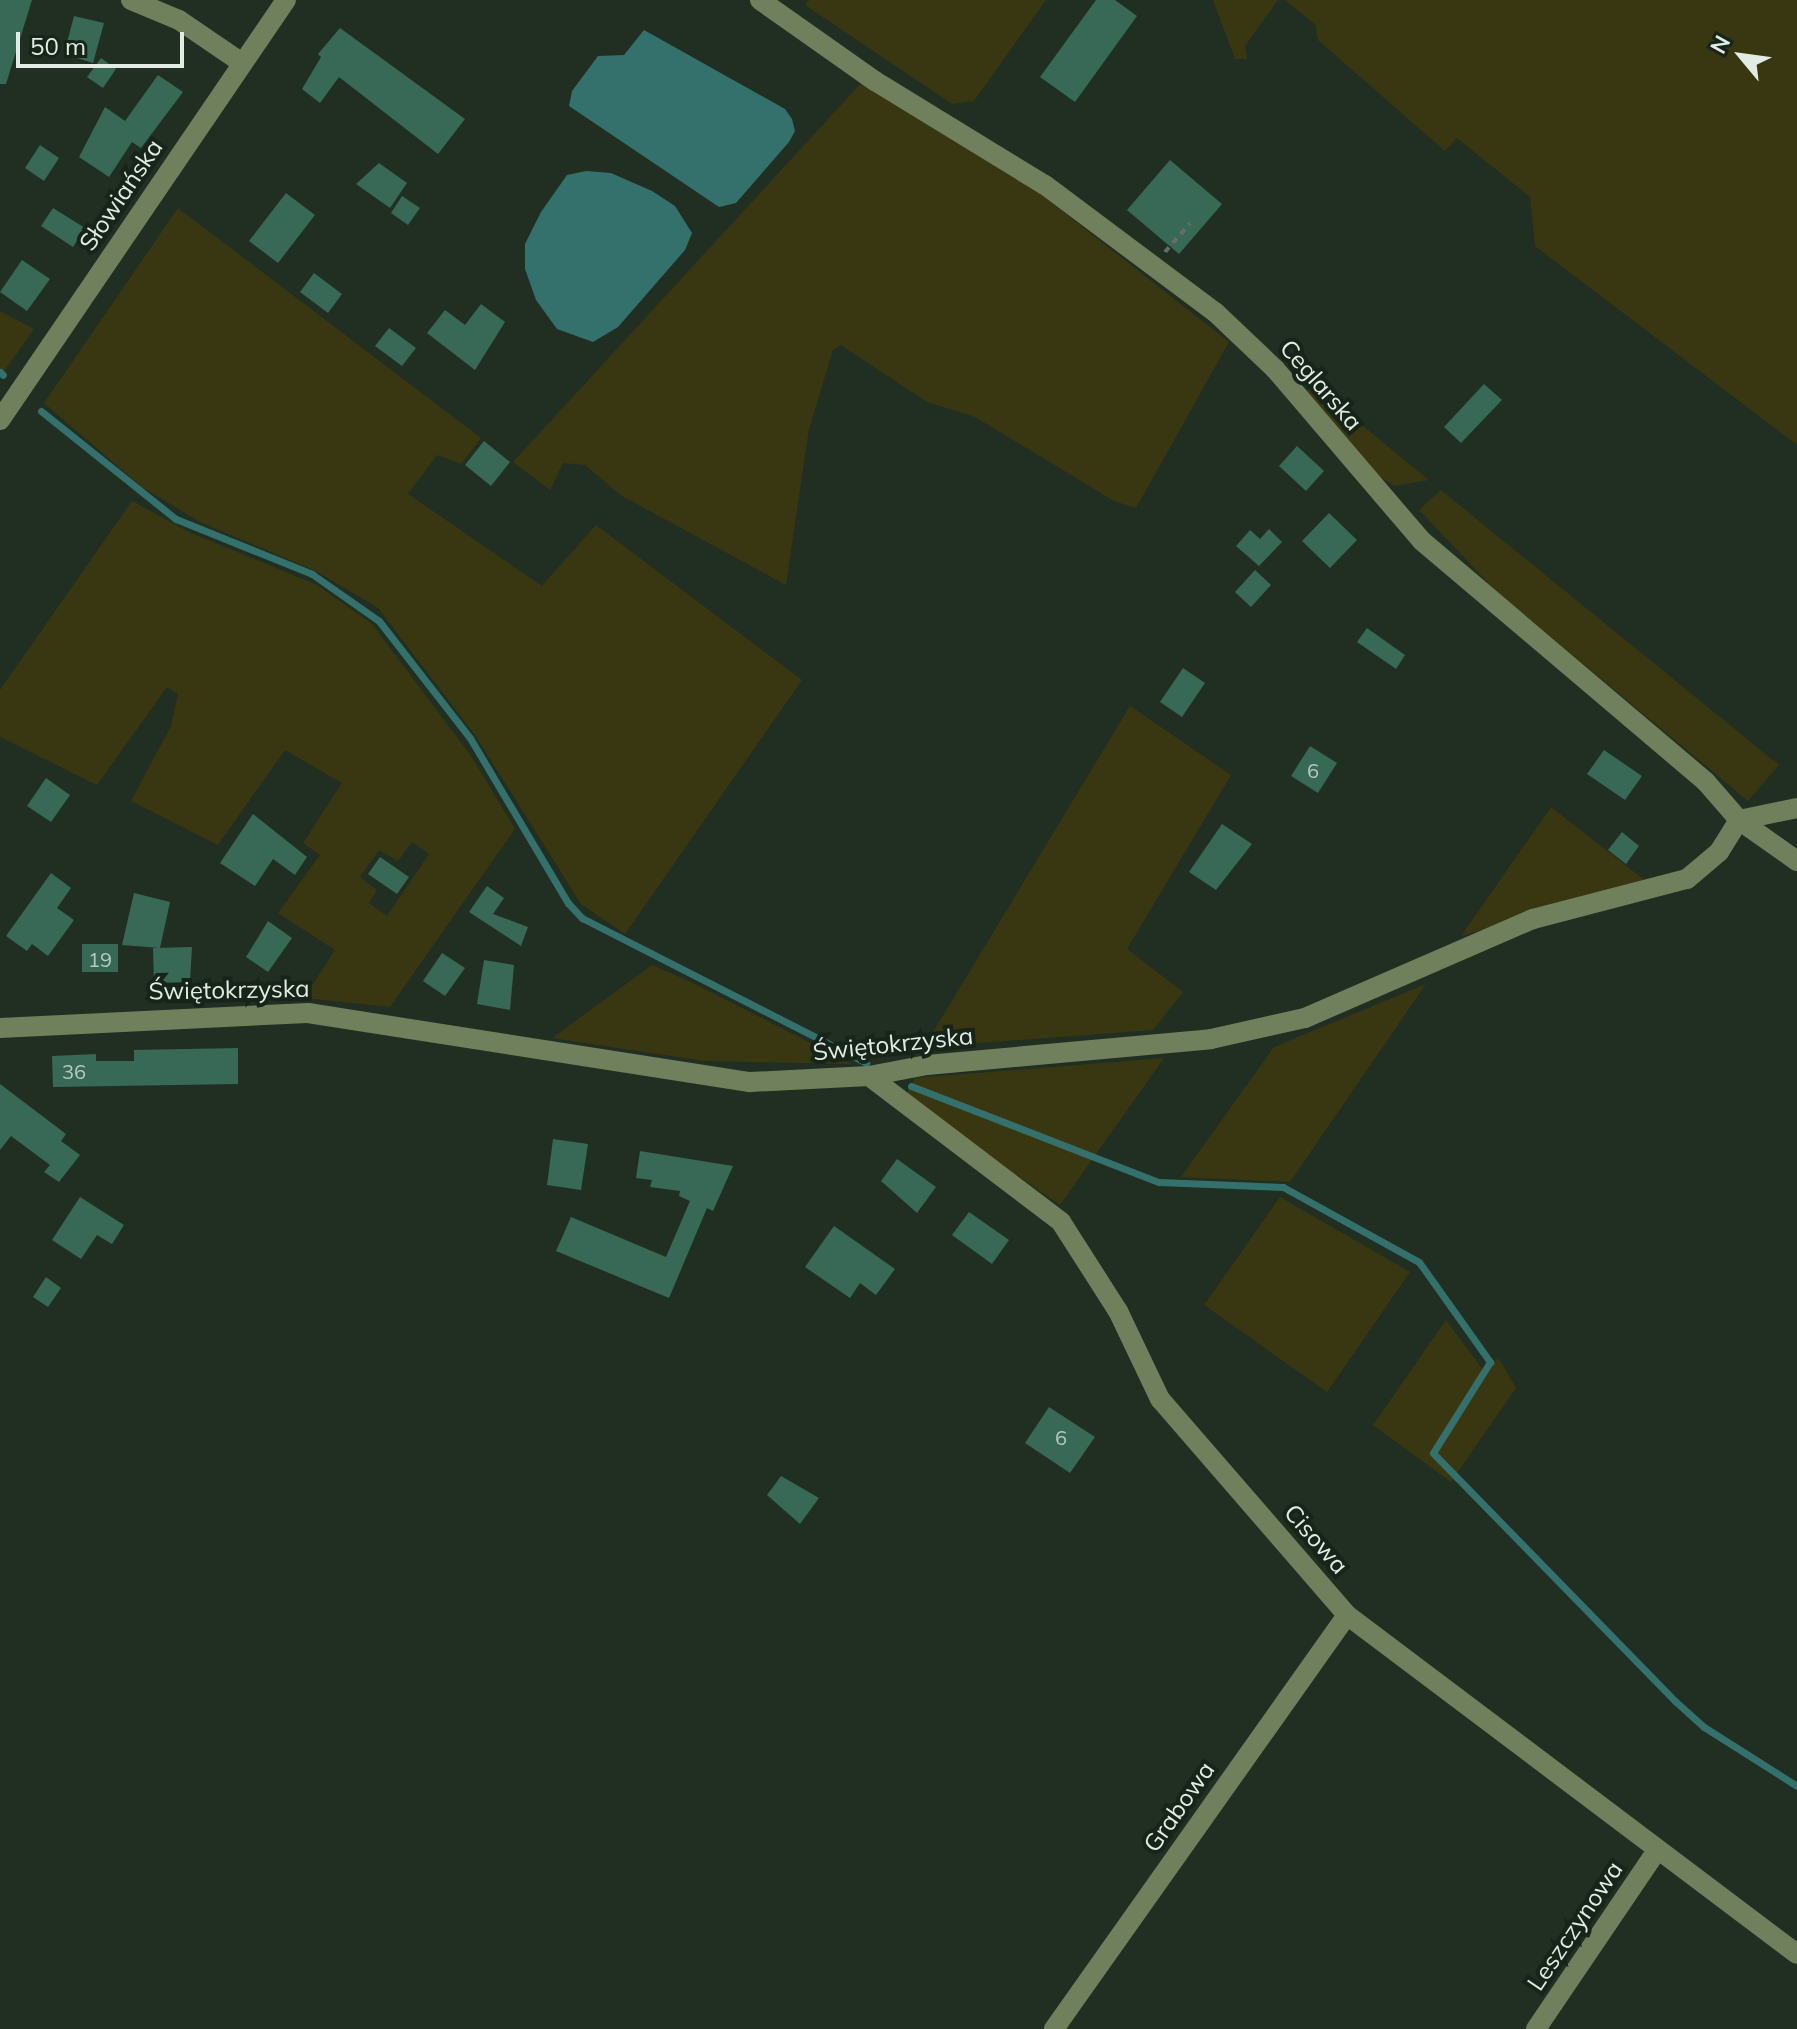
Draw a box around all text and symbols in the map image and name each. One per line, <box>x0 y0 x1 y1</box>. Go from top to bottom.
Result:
scale bar <box>20 16 188 66</box>
north arrow <box>1701 16 1781 96</box>
text: N <box>1704 30 1736 58</box>
text: 50 m <box>30 31 86 61</box>
street label: Słowiańska <box>73 134 169 256</box>
street label: Ceglarska <box>1274 334 1368 436</box>
house number: 6 <box>1307 758 1319 782</box>
house number: 19 <box>88 947 112 971</box>
street label: Świętokrzyska <box>148 974 310 1006</box>
street label: Świętokrzyska <box>812 1021 974 1067</box>
house number: 36 <box>62 1059 86 1083</box>
house number: 6 <box>1055 1425 1067 1449</box>
street label: Cisowa <box>1278 1498 1354 1580</box>
street label: Grabowa <box>1138 1756 1220 1858</box>
street label: Leszczynowa <box>1521 1856 1629 1996</box>

